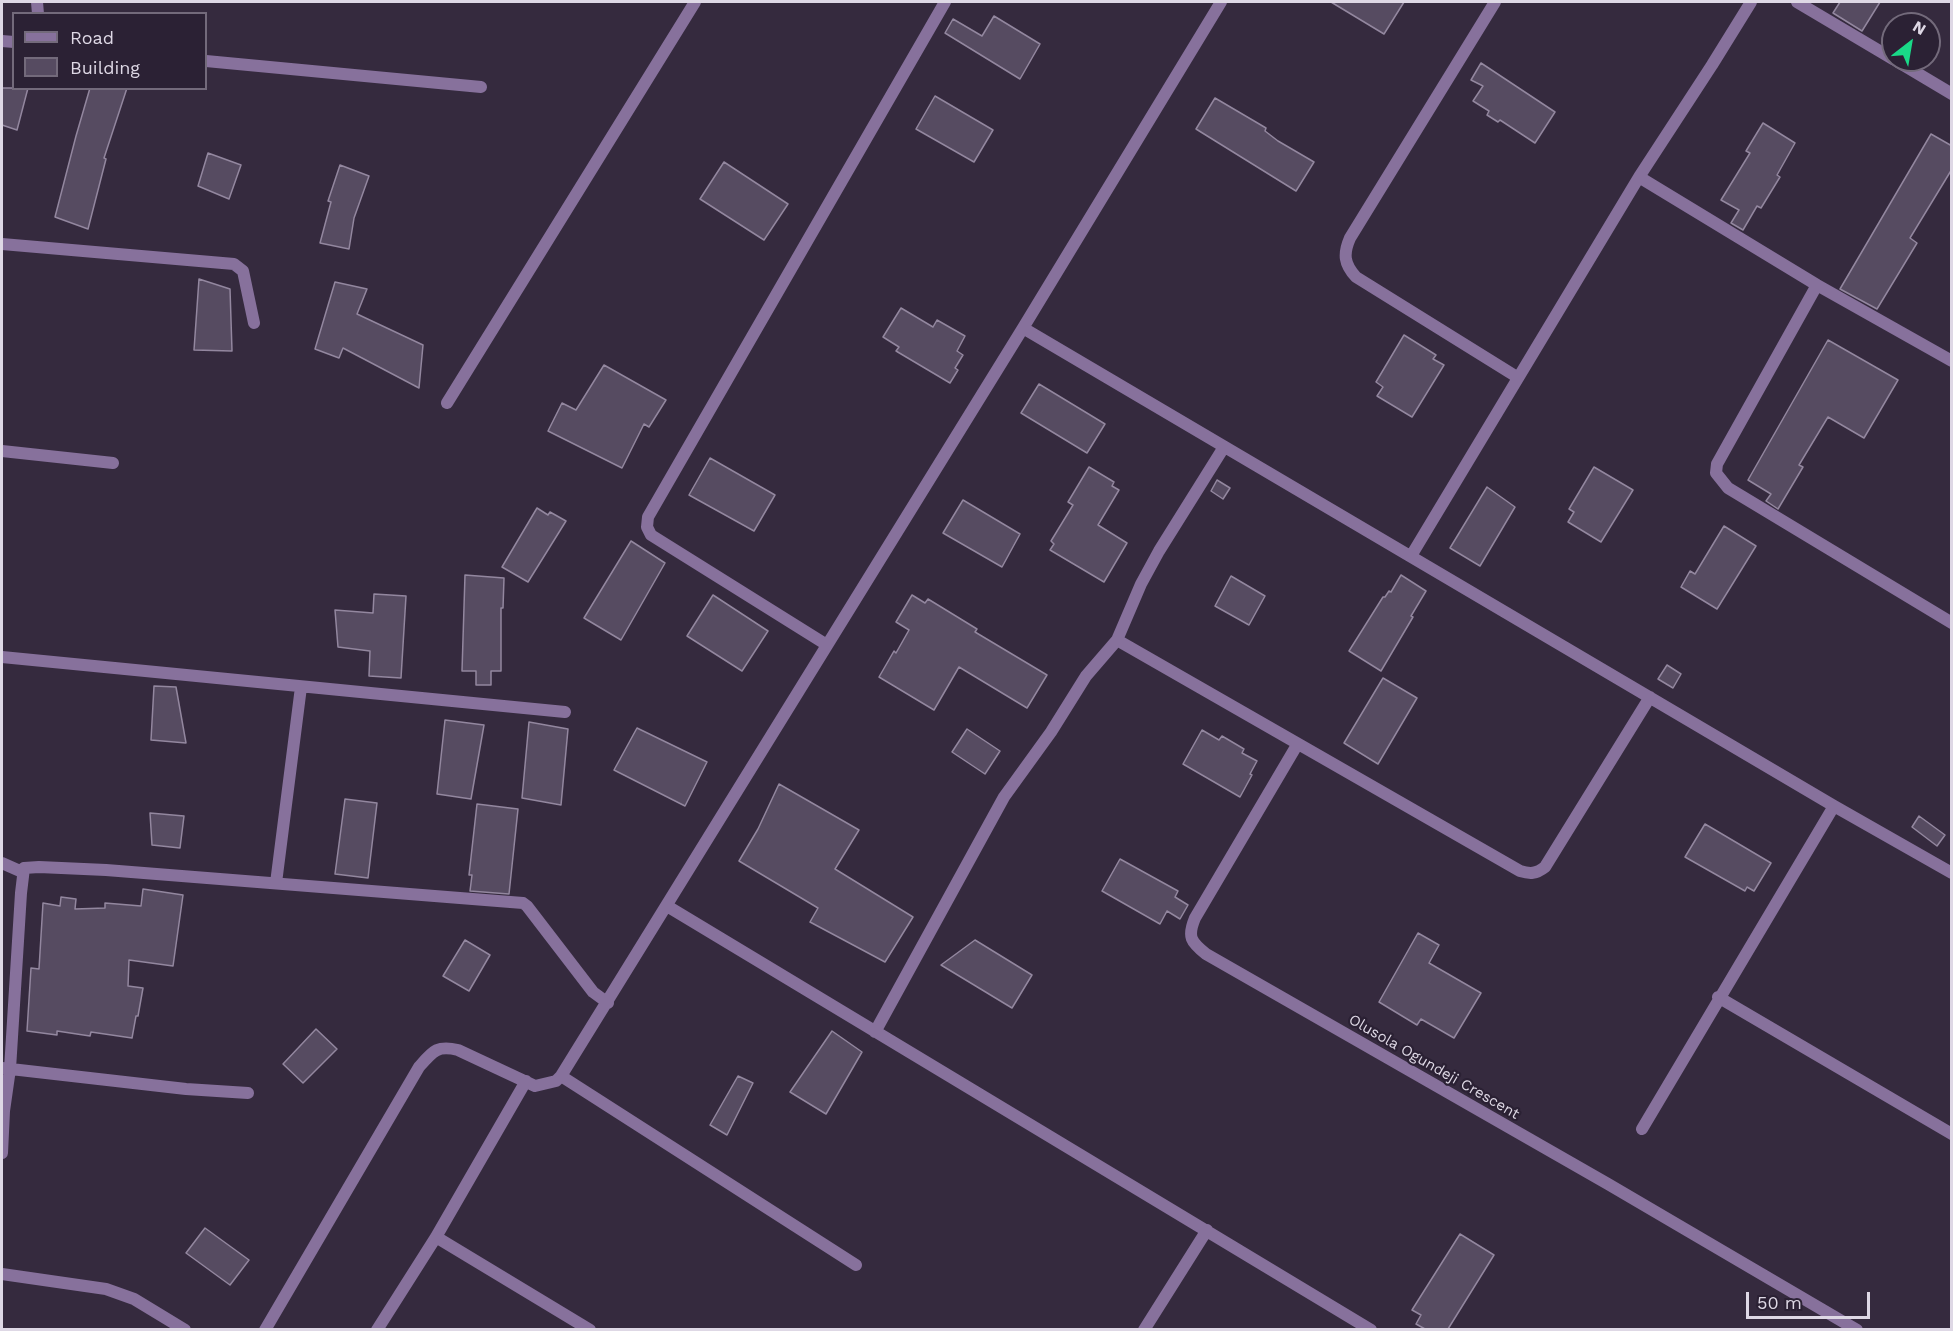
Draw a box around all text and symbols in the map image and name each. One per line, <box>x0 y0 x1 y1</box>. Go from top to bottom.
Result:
legend <box>12 12 207 90</box>
north arrow <box>1881 12 1941 72</box>
text: N <box>1910 17 1929 39</box>
text: Road <box>70 27 114 48</box>
text: Building <box>70 57 140 78</box>
street label: Olusola Ogundeji Crescent <box>1345 1011 1523 1123</box>
scale bar <box>1749 1280 1874 1318</box>
text: 50 m <box>1757 1292 1802 1313</box>

